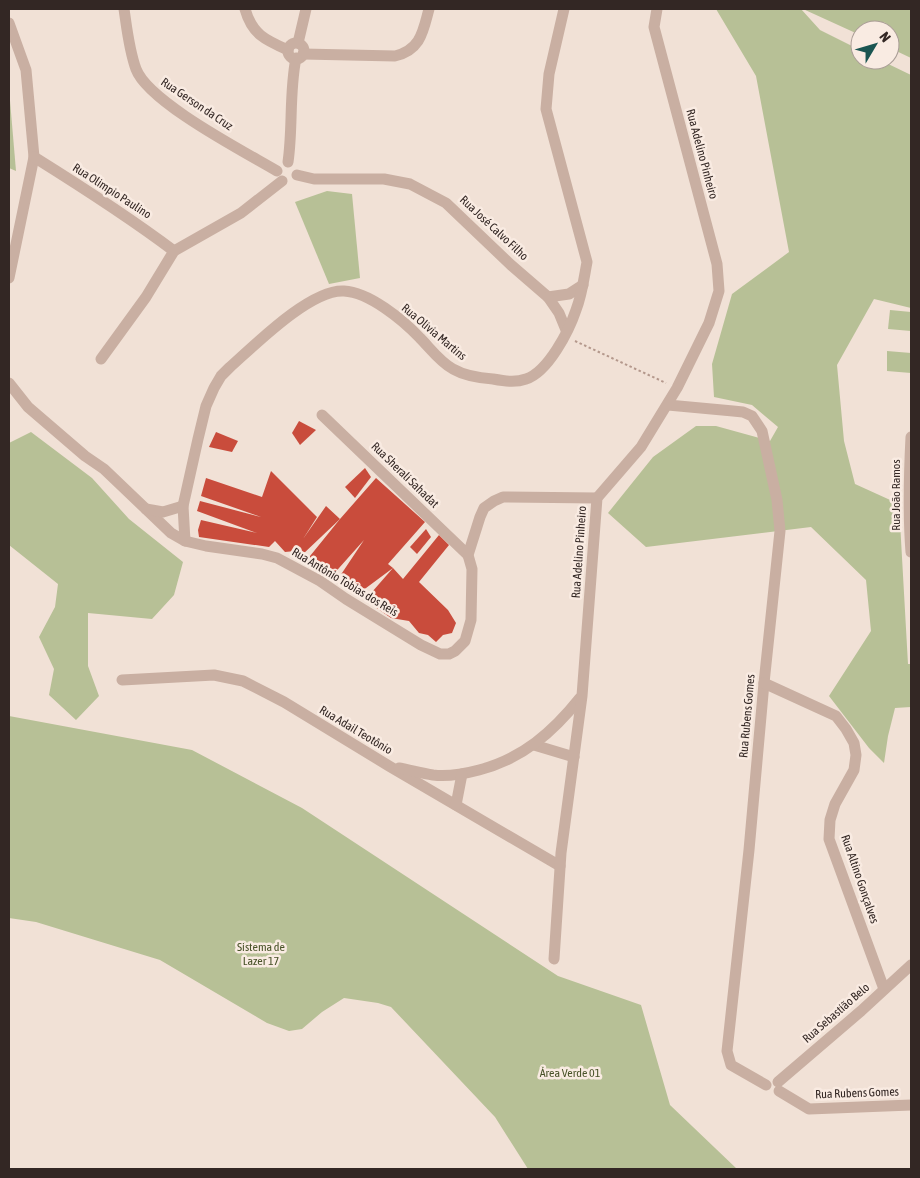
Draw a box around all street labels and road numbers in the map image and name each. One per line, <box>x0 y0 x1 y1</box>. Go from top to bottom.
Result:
street label: Rua Gerson da Cruz <box>158 75 236 134</box>
street label: Rua Adelino Pinheiro <box>683 108 721 201</box>
street label: Rua Olimpio Paulino <box>70 160 154 222</box>
street label: Rua José Calvo Filho <box>457 193 531 263</box>
street label: Rua Olivia Martins <box>399 301 469 363</box>
street label: Rua Sherali Sahadat <box>368 439 442 511</box>
street label: Rua João Ramos <box>889 459 903 531</box>
street label: Rua Adelino Pinheiro <box>569 505 589 599</box>
street label: Rua Antônio Tobias dos Reis <box>289 545 401 619</box>
street label: Rua Rubens Gomes <box>736 674 758 758</box>
street label: Rua Adail Teotônio <box>317 703 395 757</box>
street label: Rua Altino Gonçalves <box>838 833 882 925</box>
street label: Rua Sebastião Belo <box>800 980 873 1046</box>
street label: Rua Rubens Gomes <box>815 1085 899 1101</box>

